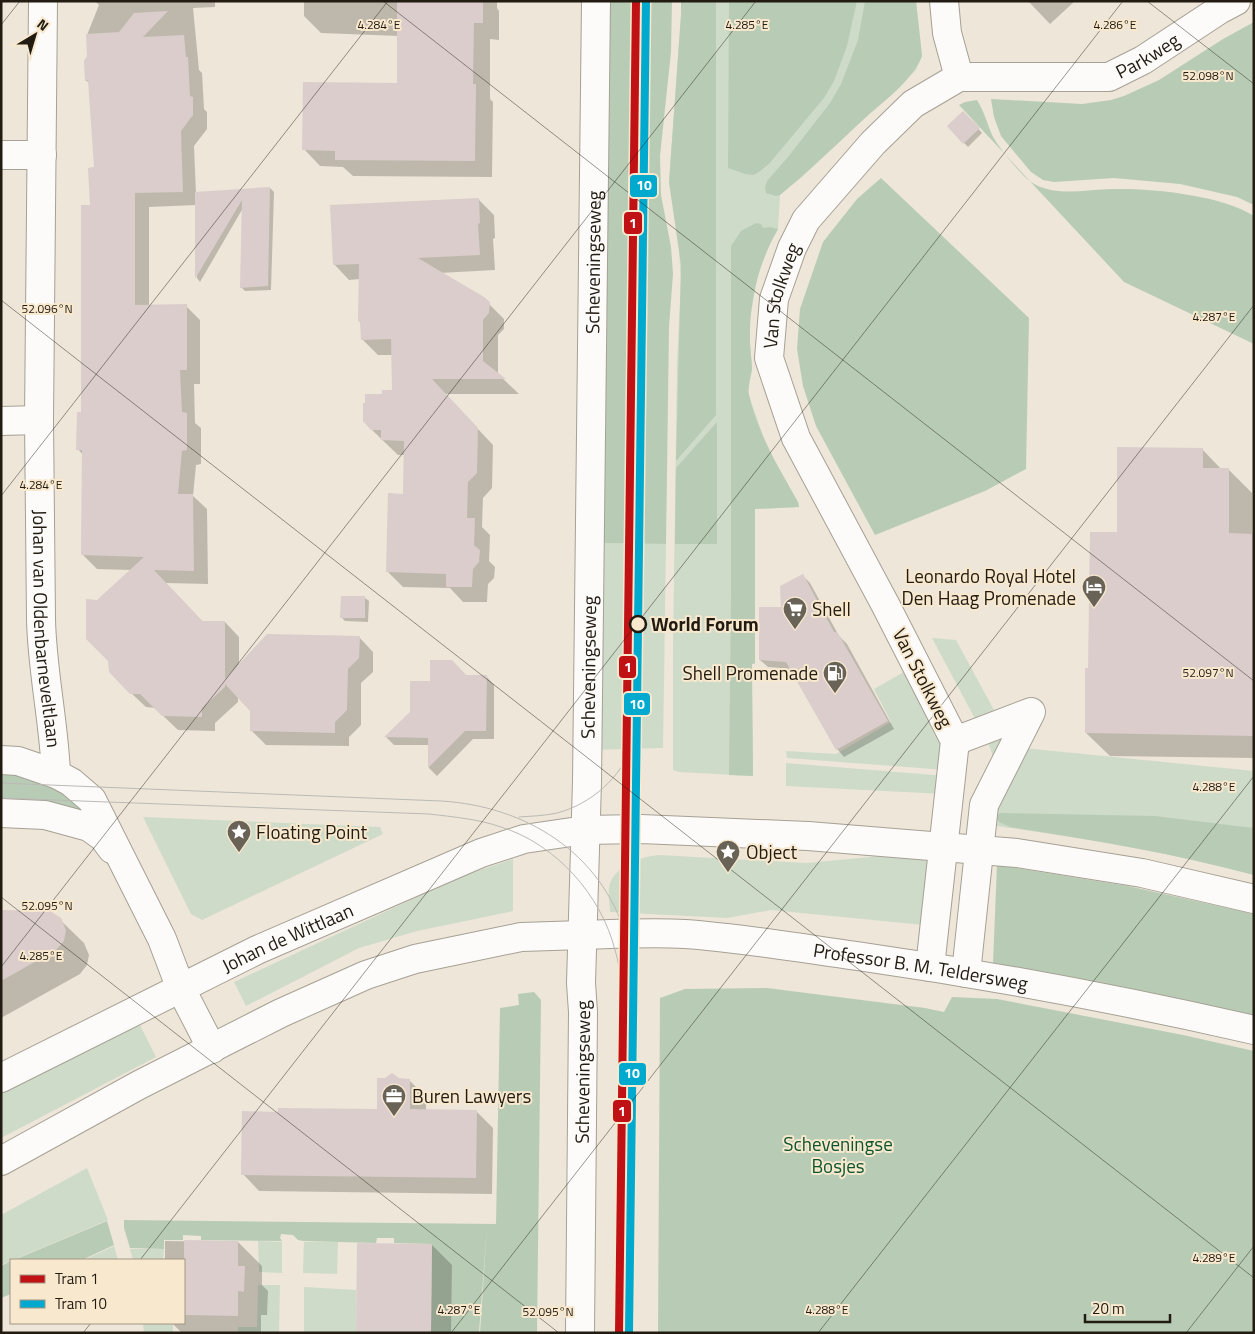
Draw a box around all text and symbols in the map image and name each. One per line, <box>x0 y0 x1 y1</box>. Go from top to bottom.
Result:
north arrow <box>10 10 60 60</box>
text: N <box>33 13 54 36</box>
text: 4.284°E <box>358 15 401 34</box>
text: 4.285°E <box>726 15 769 34</box>
text: 4.286°E <box>1094 15 1137 34</box>
street label: Parkweg <box>1110 25 1185 86</box>
text: 52.098°N <box>1182 66 1234 85</box>
line badge: 10 <box>629 174 658 198</box>
text: 10 <box>636 174 652 195</box>
street label: Scheveningseweg <box>577 190 608 334</box>
line badge: 1 <box>623 211 643 235</box>
text: 1 <box>629 212 637 233</box>
street label: Van Stolkweg <box>755 237 807 350</box>
text: 52.096°N <box>21 299 73 318</box>
text: 4.287°E <box>1193 307 1236 326</box>
text: 4.284°E <box>20 475 63 494</box>
street label: Johan van Oldenbarneveltlaan <box>26 510 69 749</box>
place label: Leonardo Royal Hotel Den Haag Promenade <box>901 561 1076 612</box>
hotel icon: Leonardo Royal Hotel Den Haag Promenade <box>1081 574 1107 608</box>
place label: Shell <box>812 594 851 623</box>
street label: Scheveningseweg <box>572 595 603 739</box>
supermarket icon: Shell <box>782 596 808 630</box>
place label: World Forum <box>651 609 759 638</box>
marker: World Forum <box>629 615 647 633</box>
street label: Van Stolkweg <box>886 623 961 733</box>
line badge: 1 <box>618 655 637 679</box>
text: 1 <box>624 656 632 677</box>
place label: Shell Promenade <box>682 658 818 687</box>
fuel station icon: Shell Promenade <box>822 660 848 694</box>
text: 52.097°N <box>1182 663 1234 682</box>
line badge: 10 <box>623 692 651 716</box>
text: 10 <box>629 693 645 714</box>
text: 4.288°E <box>1193 777 1236 796</box>
place label: Floating Point <box>256 817 367 846</box>
place icon: Floating Point <box>226 819 252 853</box>
place label: Object <box>746 837 798 866</box>
place icon: Object <box>715 839 741 873</box>
street label: Johan de Wittlaan <box>216 895 358 979</box>
text: 52.095°N <box>21 896 73 915</box>
street label: Professor B. M. Teldersweg <box>811 935 1031 997</box>
text: 4.285°E <box>20 946 63 965</box>
street label: Scheveningseweg <box>567 999 597 1144</box>
line badge: 10 <box>618 1062 647 1086</box>
text: 10 <box>624 1062 640 1083</box>
place label: Buren Lawyers <box>412 1081 531 1110</box>
office icon: Buren Lawyers <box>381 1083 407 1117</box>
line badge: 1 <box>612 1099 632 1123</box>
text: 1 <box>618 1100 626 1121</box>
park label: Scheveningse Bosjes <box>783 1129 893 1180</box>
text: 4.289°E <box>1193 1248 1236 1267</box>
legend <box>10 1259 185 1324</box>
text: Tram 1 <box>55 1267 99 1290</box>
text: Tram 10 <box>55 1292 107 1315</box>
scale bar <box>1085 1292 1170 1324</box>
text: 20 m <box>1092 1297 1125 1320</box>
text: 4.287°E <box>438 1300 481 1319</box>
text: 4.288°E <box>806 1300 849 1319</box>
text: 52.095°N <box>522 1302 574 1321</box>

